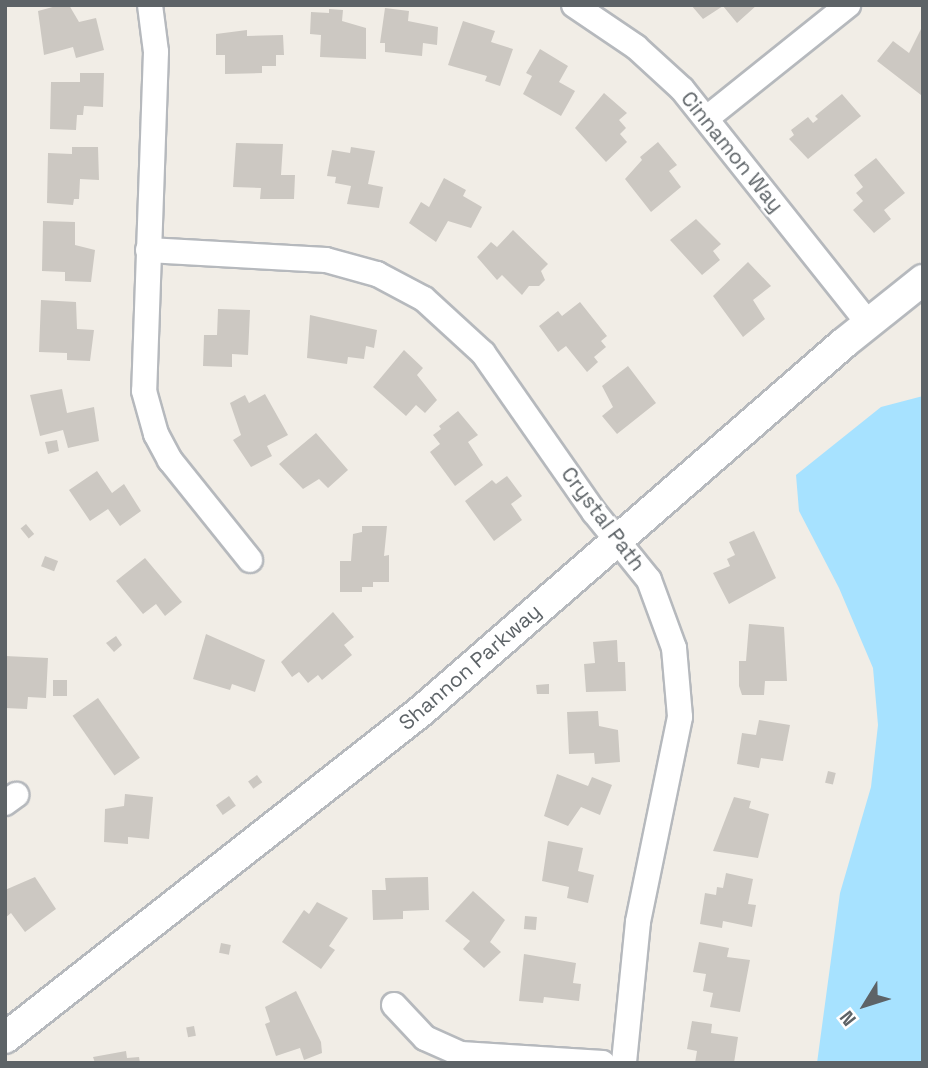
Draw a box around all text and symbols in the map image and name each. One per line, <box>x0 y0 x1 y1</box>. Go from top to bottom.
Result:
street label: Cinnamon Way <box>675 86 789 218</box>
street label: Crystal Path <box>556 462 650 576</box>
street label: Shannon Parkway <box>394 599 546 735</box>
north arrow <box>830 970 900 1040</box>
text: N <box>834 1006 862 1031</box>

